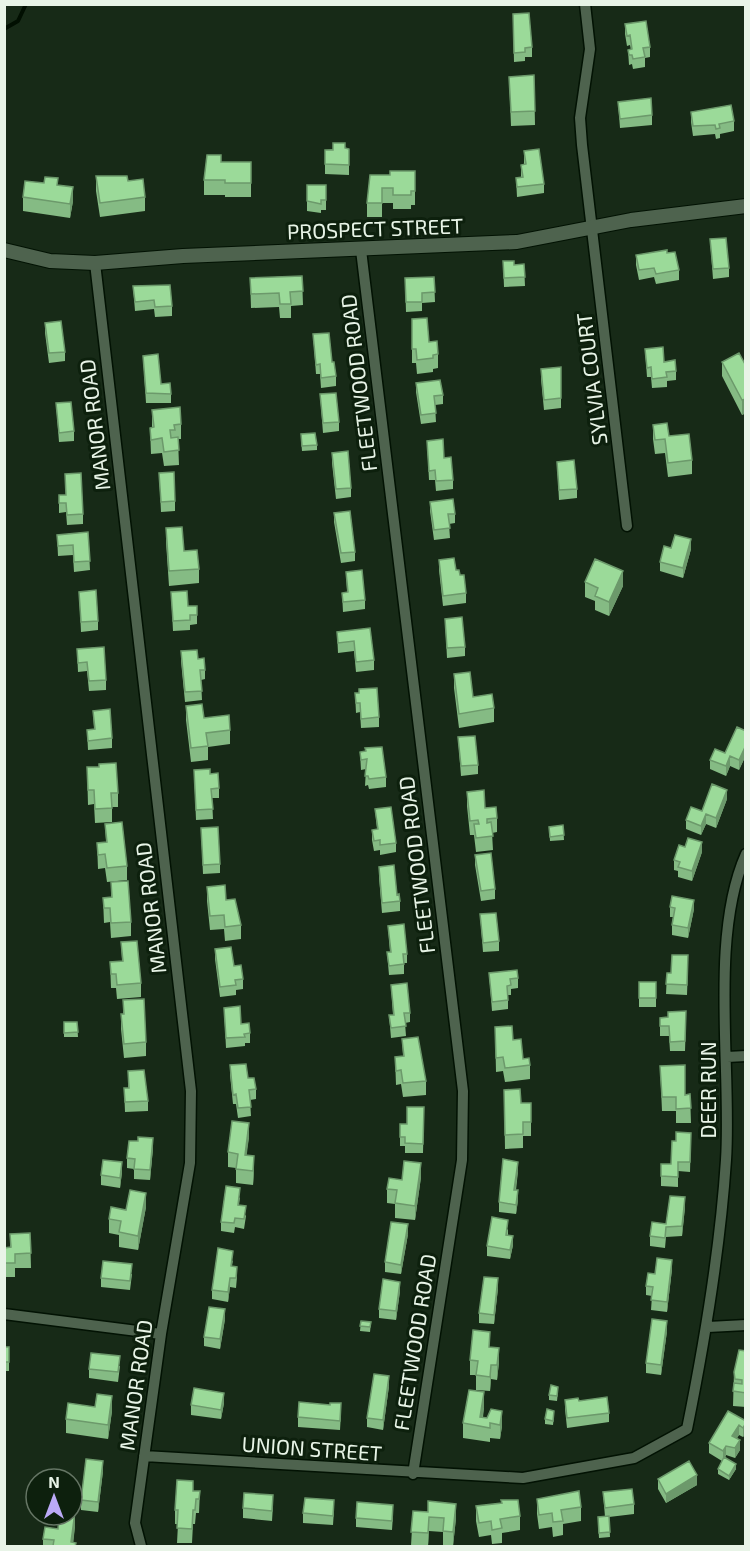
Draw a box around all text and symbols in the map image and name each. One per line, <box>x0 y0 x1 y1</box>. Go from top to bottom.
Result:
street label: PROSPECT STREET <box>286 212 464 244</box>
street label: FLEETWOOD ROAD <box>335 293 381 473</box>
street label: SYLVIA COURT <box>570 311 612 447</box>
street label: MANOR ROAD <box>74 358 114 492</box>
street label: FLEETWOOD ROAD <box>393 775 439 955</box>
street label: MANOR ROAD <box>130 841 170 975</box>
street label: DEER RUN <box>695 1042 720 1138</box>
street label: FLEETWOOD ROAD <box>388 1252 440 1432</box>
street label: MANOR ROAD <box>113 1318 157 1452</box>
street label: UNION STREET <box>241 1431 383 1465</box>
north arrow <box>24 1467 84 1527</box>
text: N <box>48 1472 60 1491</box>

